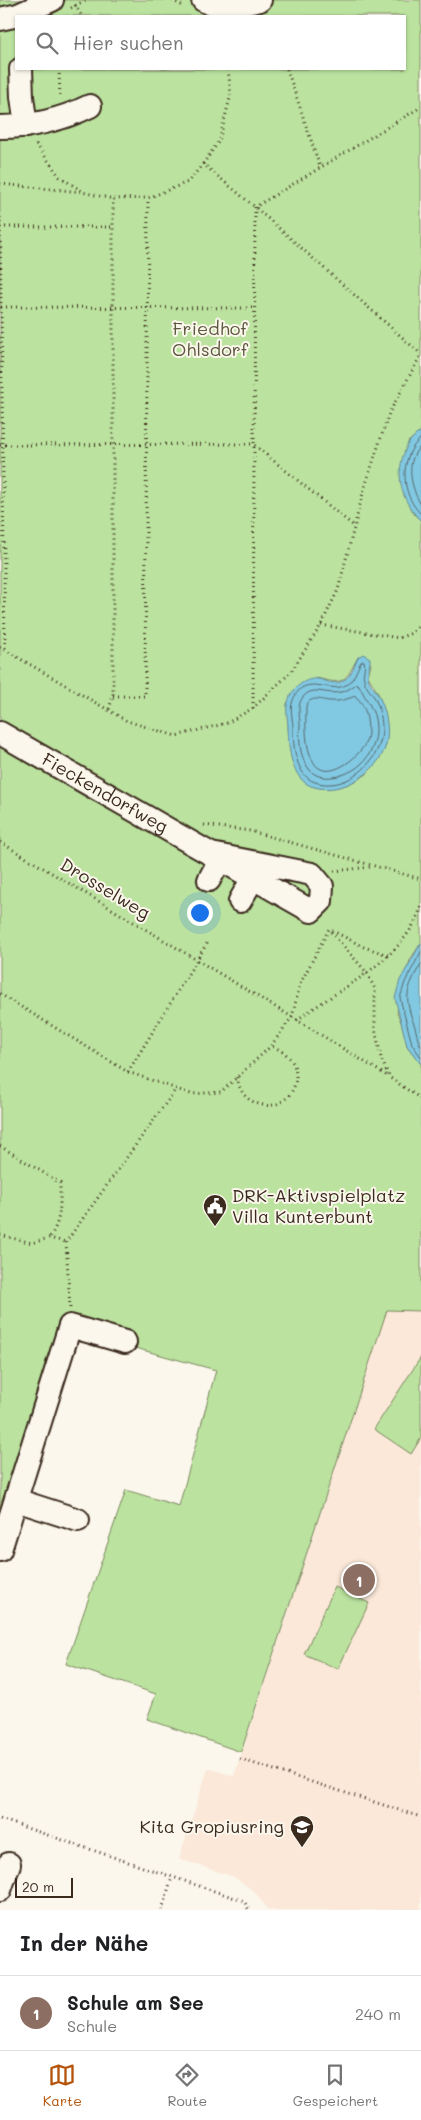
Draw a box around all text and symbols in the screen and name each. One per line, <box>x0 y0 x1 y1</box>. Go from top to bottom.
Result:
search box <box>15 15 406 70</box>
icon: search <box>33 29 61 57</box>
text: Hier suchen <box>73 30 184 55</box>
park label: Friedhof Ohlsdorf <box>172 316 249 361</box>
street label: Fieckendorfweg <box>38 747 173 838</box>
street label: Drosselweg <box>56 852 155 924</box>
your location <box>187 900 213 926</box>
place label: DRK-Aktivspielplatz Villa Kunterbunt <box>232 1183 405 1228</box>
public building icon: DRK-Aktivspielplatz Villa Kunterbunt <box>202 1193 228 1227</box>
pin: 1 <box>343 1561 375 1599</box>
place label: Kita Gropiusring <box>139 1814 284 1838</box>
school or university icon: Kita Gropiusring <box>289 1814 315 1848</box>
scale bar <box>15 1875 72 1898</box>
text: 20 m <box>22 1877 54 1896</box>
text: In der Nähe <box>20 1929 148 1956</box>
text: Schule am See <box>67 1990 204 2015</box>
text: 1 <box>32 2003 40 2024</box>
text: 240 m <box>355 2003 401 2024</box>
text: Schule <box>67 2015 117 2036</box>
tab: Karte <box>43 2061 82 2110</box>
tab: Route <box>167 2061 207 2110</box>
tab: Gespeichert <box>293 2061 378 2110</box>

